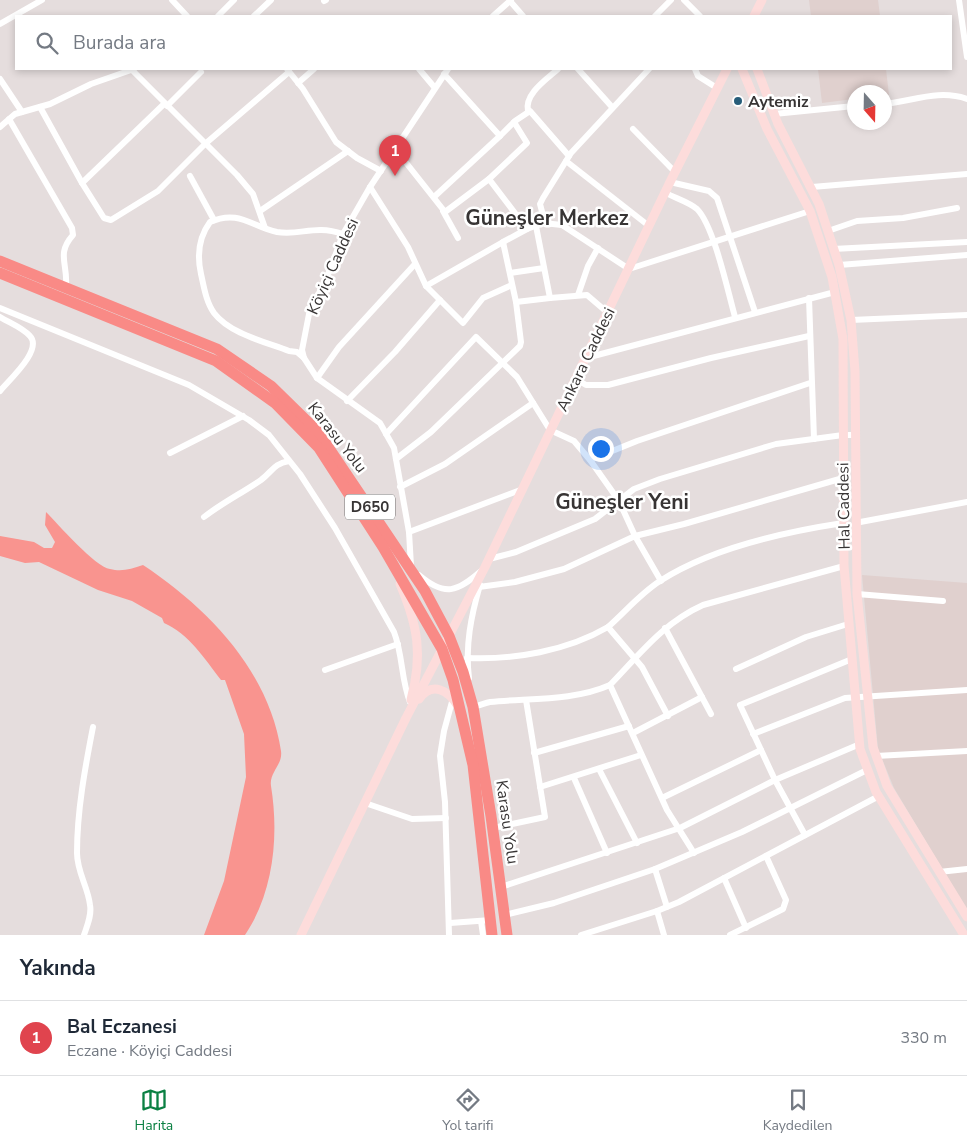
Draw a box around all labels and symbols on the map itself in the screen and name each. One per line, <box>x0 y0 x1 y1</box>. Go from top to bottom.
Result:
north arrow <box>847 85 892 130</box>
place label: Aytemiz <box>748 91 809 113</box>
marker: Aytemiz <box>732 95 744 107</box>
pin: 1 <box>379 135 411 176</box>
district label: Güneşler Merkez <box>465 204 629 232</box>
street label: Köyiçi Caddesi <box>302 215 364 318</box>
street label: Ankara Caddesi <box>551 304 621 415</box>
street label: Karasu Yolu <box>303 398 372 478</box>
your location <box>588 436 614 462</box>
street label: Hal Caddesi <box>832 462 856 550</box>
district label: Güneşler Yeni <box>555 488 689 516</box>
road number: D650 <box>345 494 395 520</box>
street label: Karasu Yolu <box>490 779 524 865</box>

